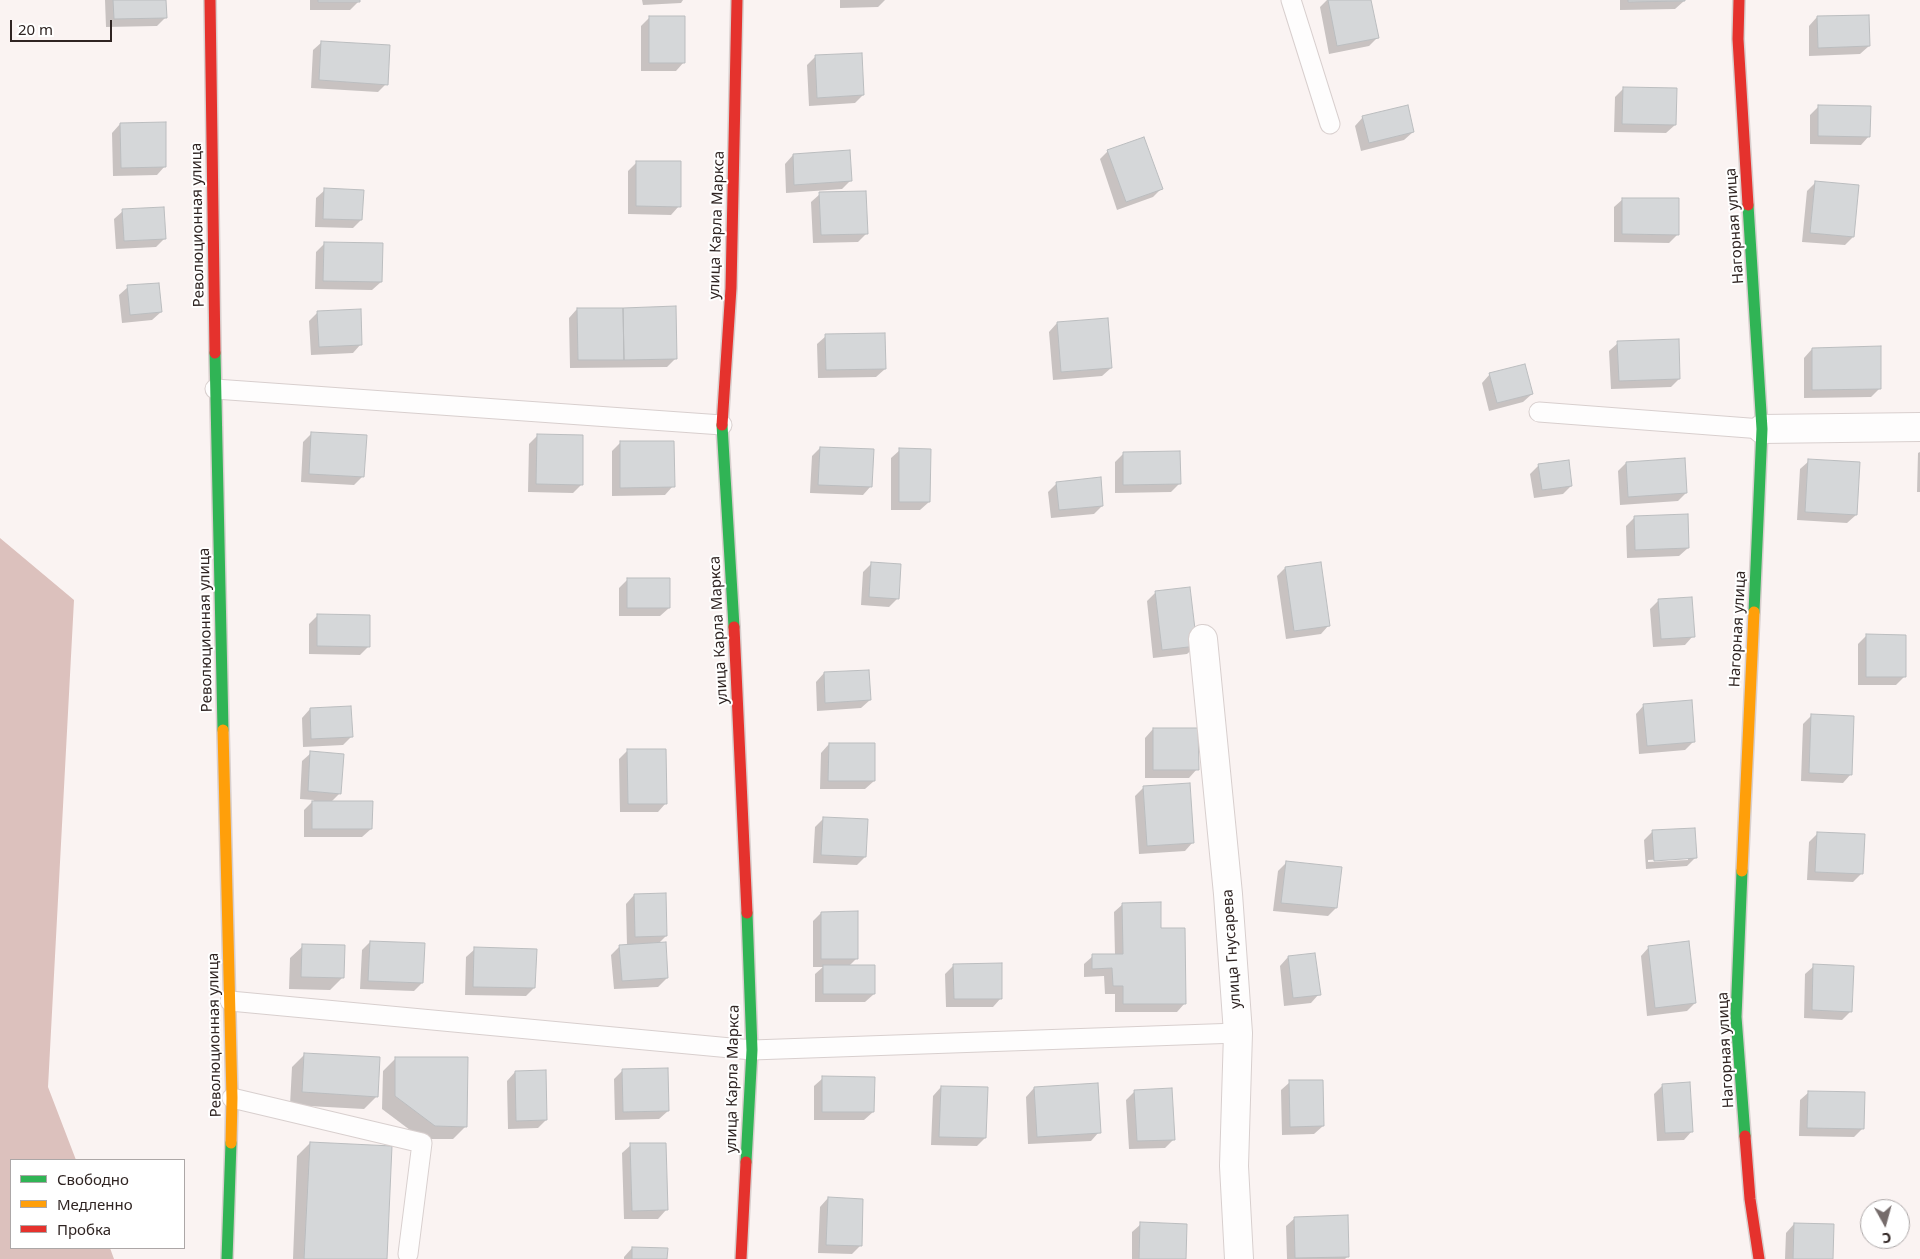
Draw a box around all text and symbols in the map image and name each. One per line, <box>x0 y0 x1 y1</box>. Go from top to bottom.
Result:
scale bar <box>12 10 115 42</box>
text: 20 m <box>18 19 53 39</box>
street label: Революционная улица <box>188 143 208 307</box>
street label: улица Карла Маркса <box>705 150 729 300</box>
street label: Нагорная улица <box>1722 167 1748 285</box>
street label: Революционная улица <box>196 548 216 712</box>
street label: улица Карла Маркса <box>706 555 732 705</box>
street label: Нагорная улица <box>1726 570 1750 688</box>
street label: улица Гнусарева <box>1219 889 1245 1009</box>
street label: Революционная улица <box>205 953 225 1117</box>
street label: Нагорная улица <box>1714 991 1738 1109</box>
street label: улица Карла Маркса <box>723 1005 743 1153</box>
legend <box>10 1159 185 1249</box>
text: Свободно <box>57 1169 129 1189</box>
text: Медленно <box>57 1194 133 1214</box>
north arrow <box>1860 1199 1910 1249</box>
text: Пробка <box>57 1219 111 1239</box>
text: С <box>1881 1228 1892 1248</box>

